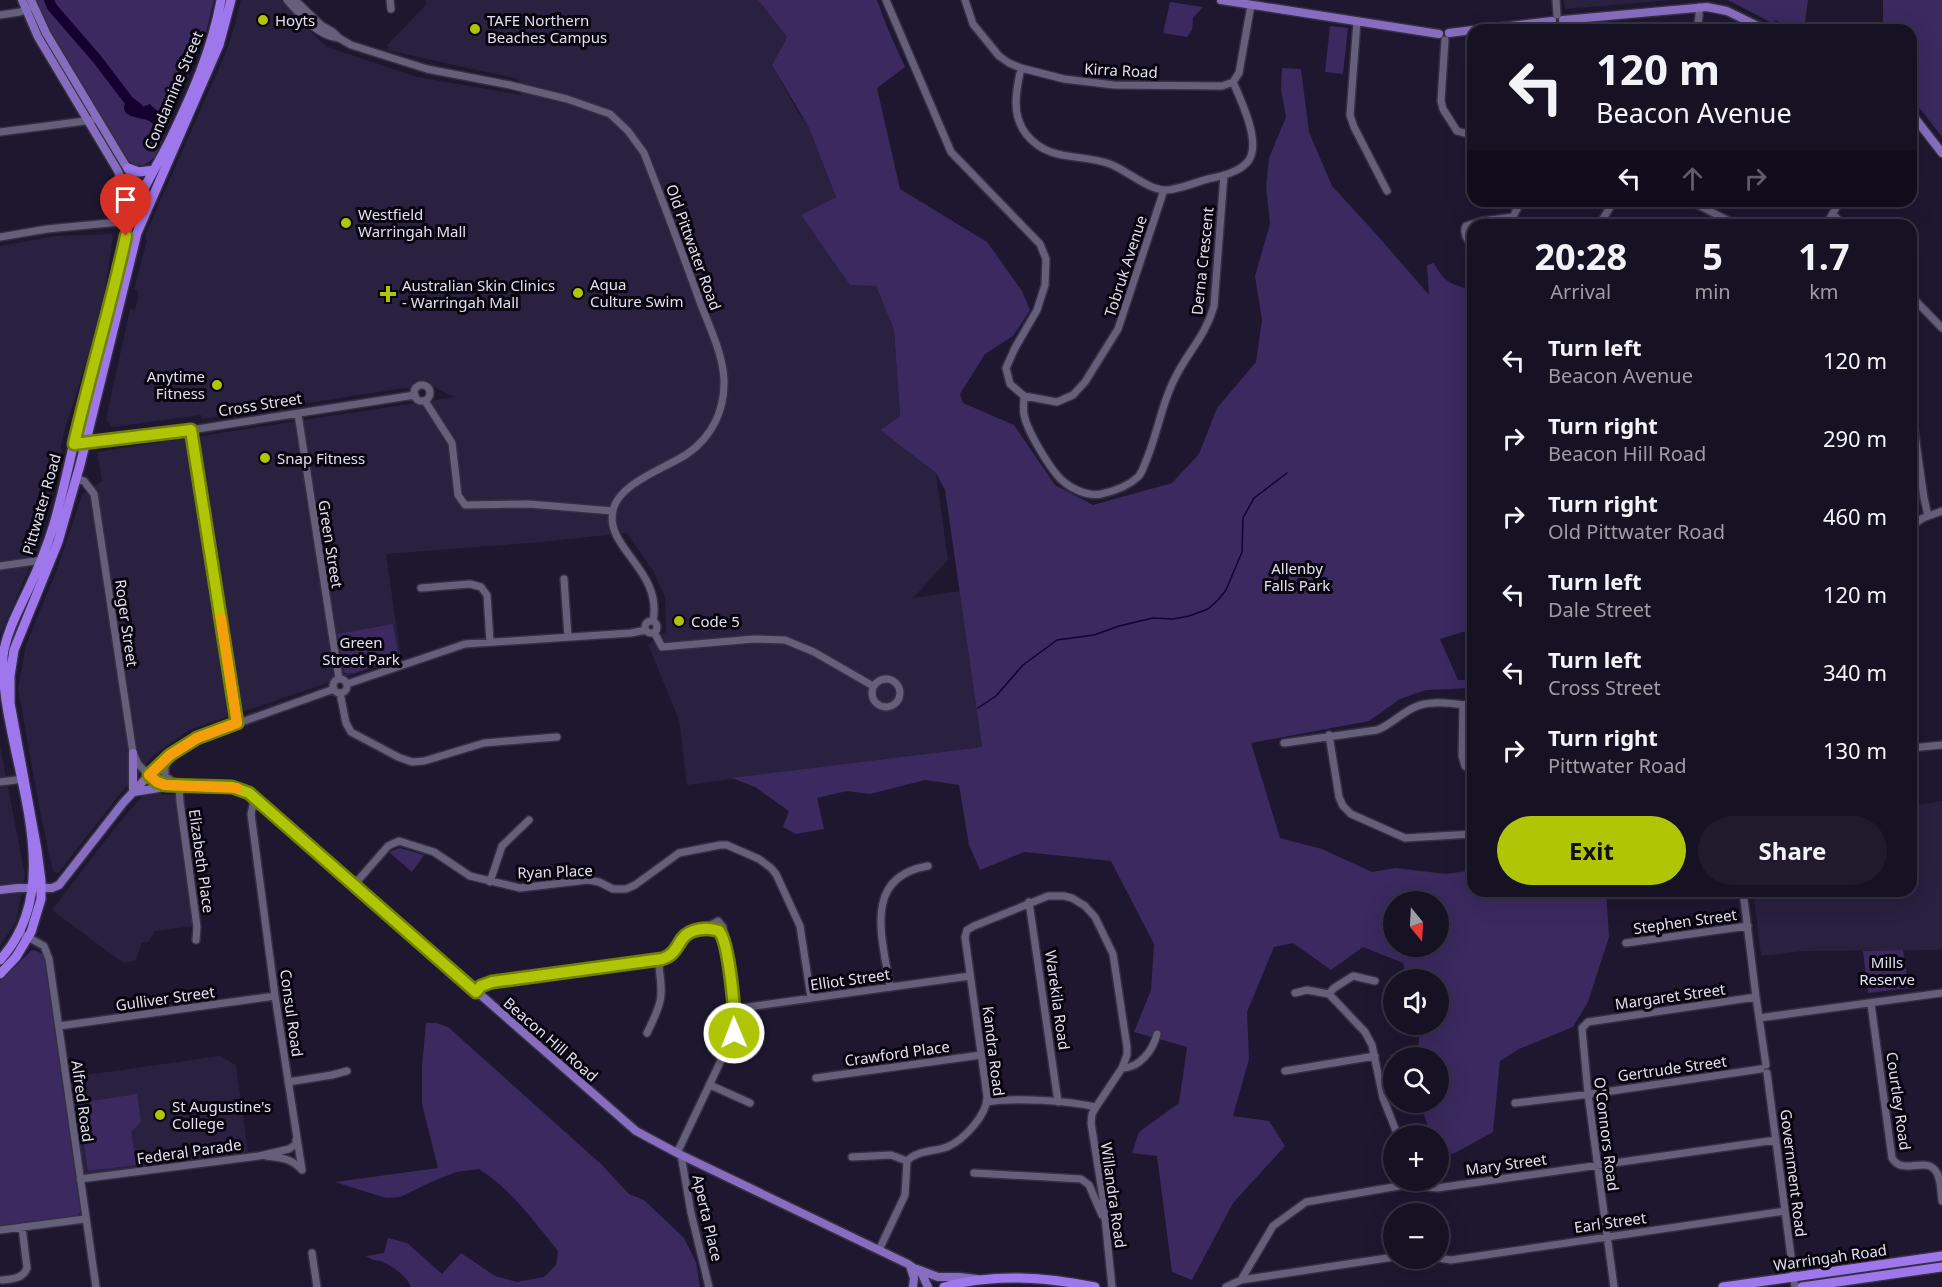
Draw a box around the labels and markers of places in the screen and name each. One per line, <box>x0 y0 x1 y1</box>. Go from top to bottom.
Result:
place label: Hoyts <box>275 10 315 30</box>
place label: TAFE Northern Beaches Campus <box>487 10 607 47</box>
marker: Hoyts <box>256 13 270 27</box>
marker: TAFE Northern Beaches Campus <box>468 22 482 36</box>
pin <box>100 174 151 236</box>
place label: Westfield Warringah Mall <box>358 204 466 241</box>
marker: Westfield Warringah Mall <box>339 216 353 230</box>
place label: Aqua Culture Swim <box>590 274 683 311</box>
place label: Australian Skin Clinics - Warringah Mall <box>402 275 555 312</box>
marker: Australian Skin Clinics - Warringah Mall <box>379 285 397 303</box>
marker: Aqua Culture Swim <box>571 286 585 300</box>
place label: Anytime Fitness <box>147 366 205 403</box>
marker: Anytime Fitness <box>210 378 224 392</box>
place label: Snap Fitness <box>277 448 365 468</box>
marker: Snap Fitness <box>258 451 272 465</box>
place label: Code 5 <box>691 611 740 631</box>
marker: Code 5 <box>672 614 686 628</box>
place label: St Augustine's College <box>172 1096 271 1133</box>
marker: St Augustine's College <box>153 1108 167 1122</box>

